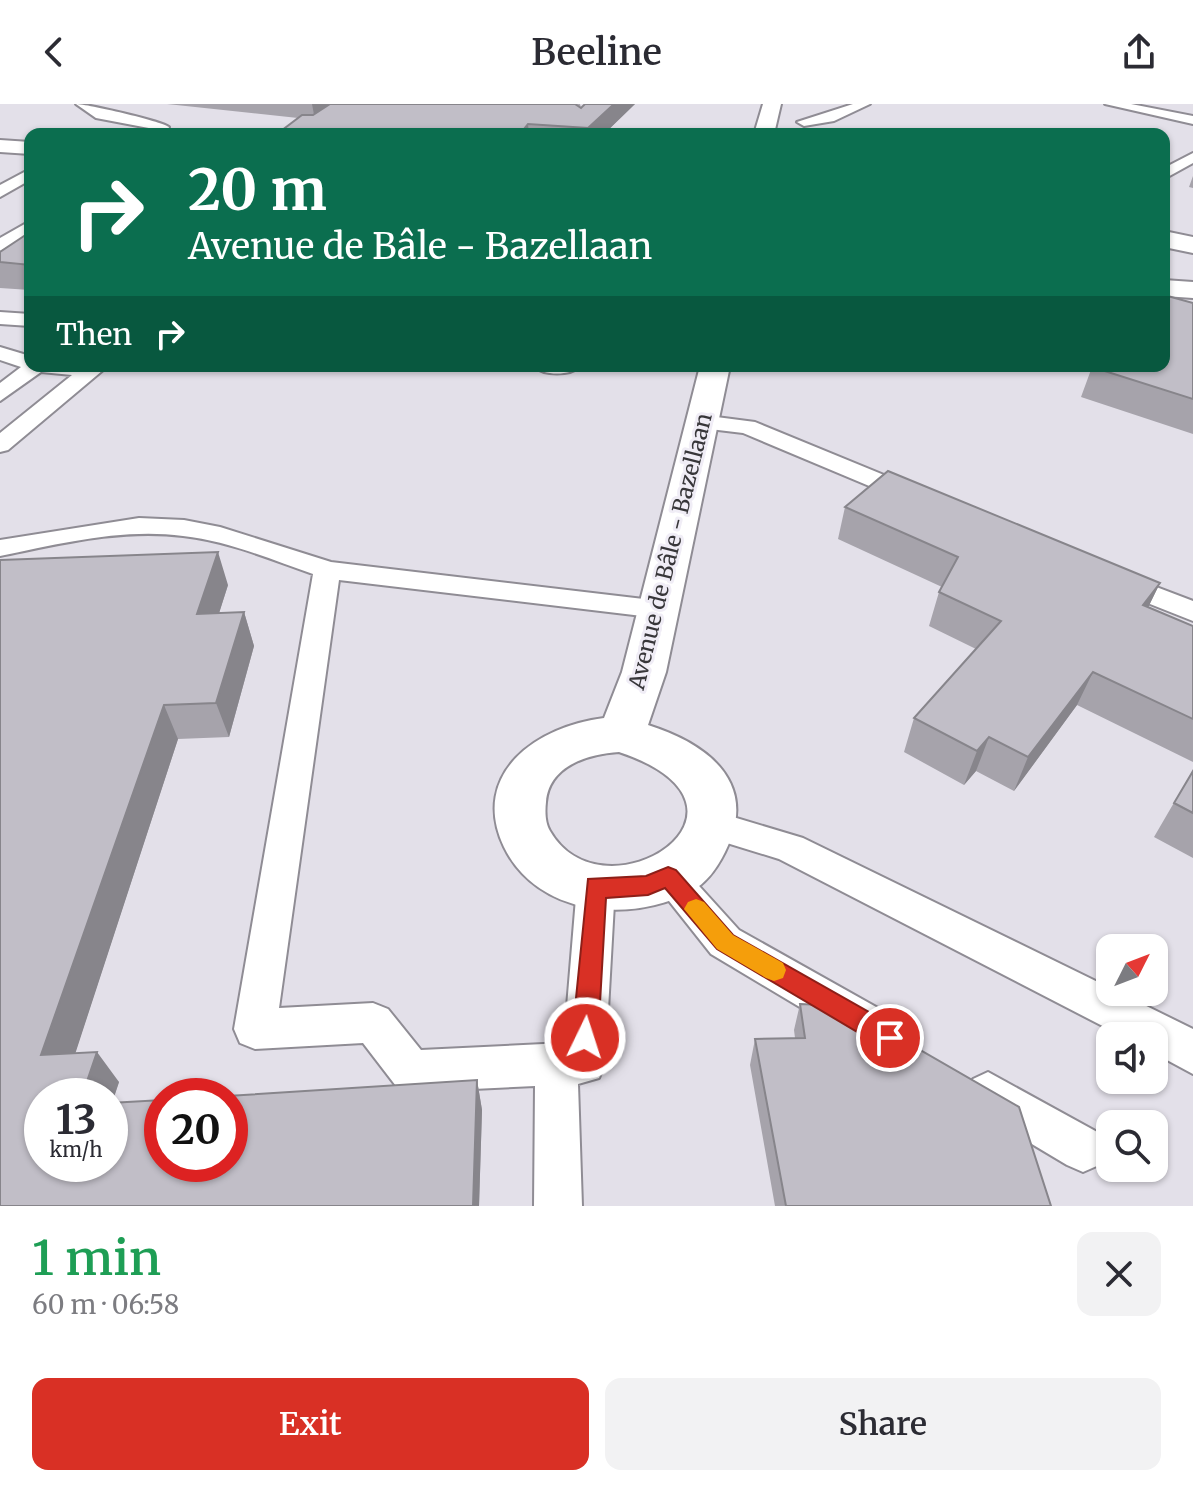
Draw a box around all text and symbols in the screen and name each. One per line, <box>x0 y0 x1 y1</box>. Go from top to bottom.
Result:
icon: back <box>32 30 76 74</box>
text: Beeline <box>531 30 662 75</box>
icon: share <box>1117 30 1161 74</box>
text: 20 m <box>188 155 327 225</box>
icon: right <box>56 160 160 264</box>
text: Avenue de Bâle - Bazellaan <box>188 224 652 269</box>
icon: right <box>148 312 192 356</box>
text: Then <box>56 315 132 353</box>
street label: Avenue de Bâle - Bazellaan <box>622 410 718 693</box>
north arrow <box>1096 934 1168 1006</box>
map controls <box>1096 934 1168 1182</box>
position arrow <box>543 996 627 1080</box>
pin <box>856 1004 924 1072</box>
icon: arrive <box>868 1016 912 1060</box>
button: sound <box>1096 1022 1168 1094</box>
speed limit sign: 20 <box>144 1078 248 1182</box>
text: 13 <box>56 1095 96 1145</box>
button: search <box>1096 1110 1168 1182</box>
text: km/h <box>50 1137 102 1162</box>
text: 1 min <box>32 1228 161 1288</box>
button: close <box>1077 1232 1161 1316</box>
text: 60 m · 06:58 <box>32 1288 179 1321</box>
button: Exit <box>32 1378 589 1470</box>
button: Share <box>605 1378 1161 1470</box>

